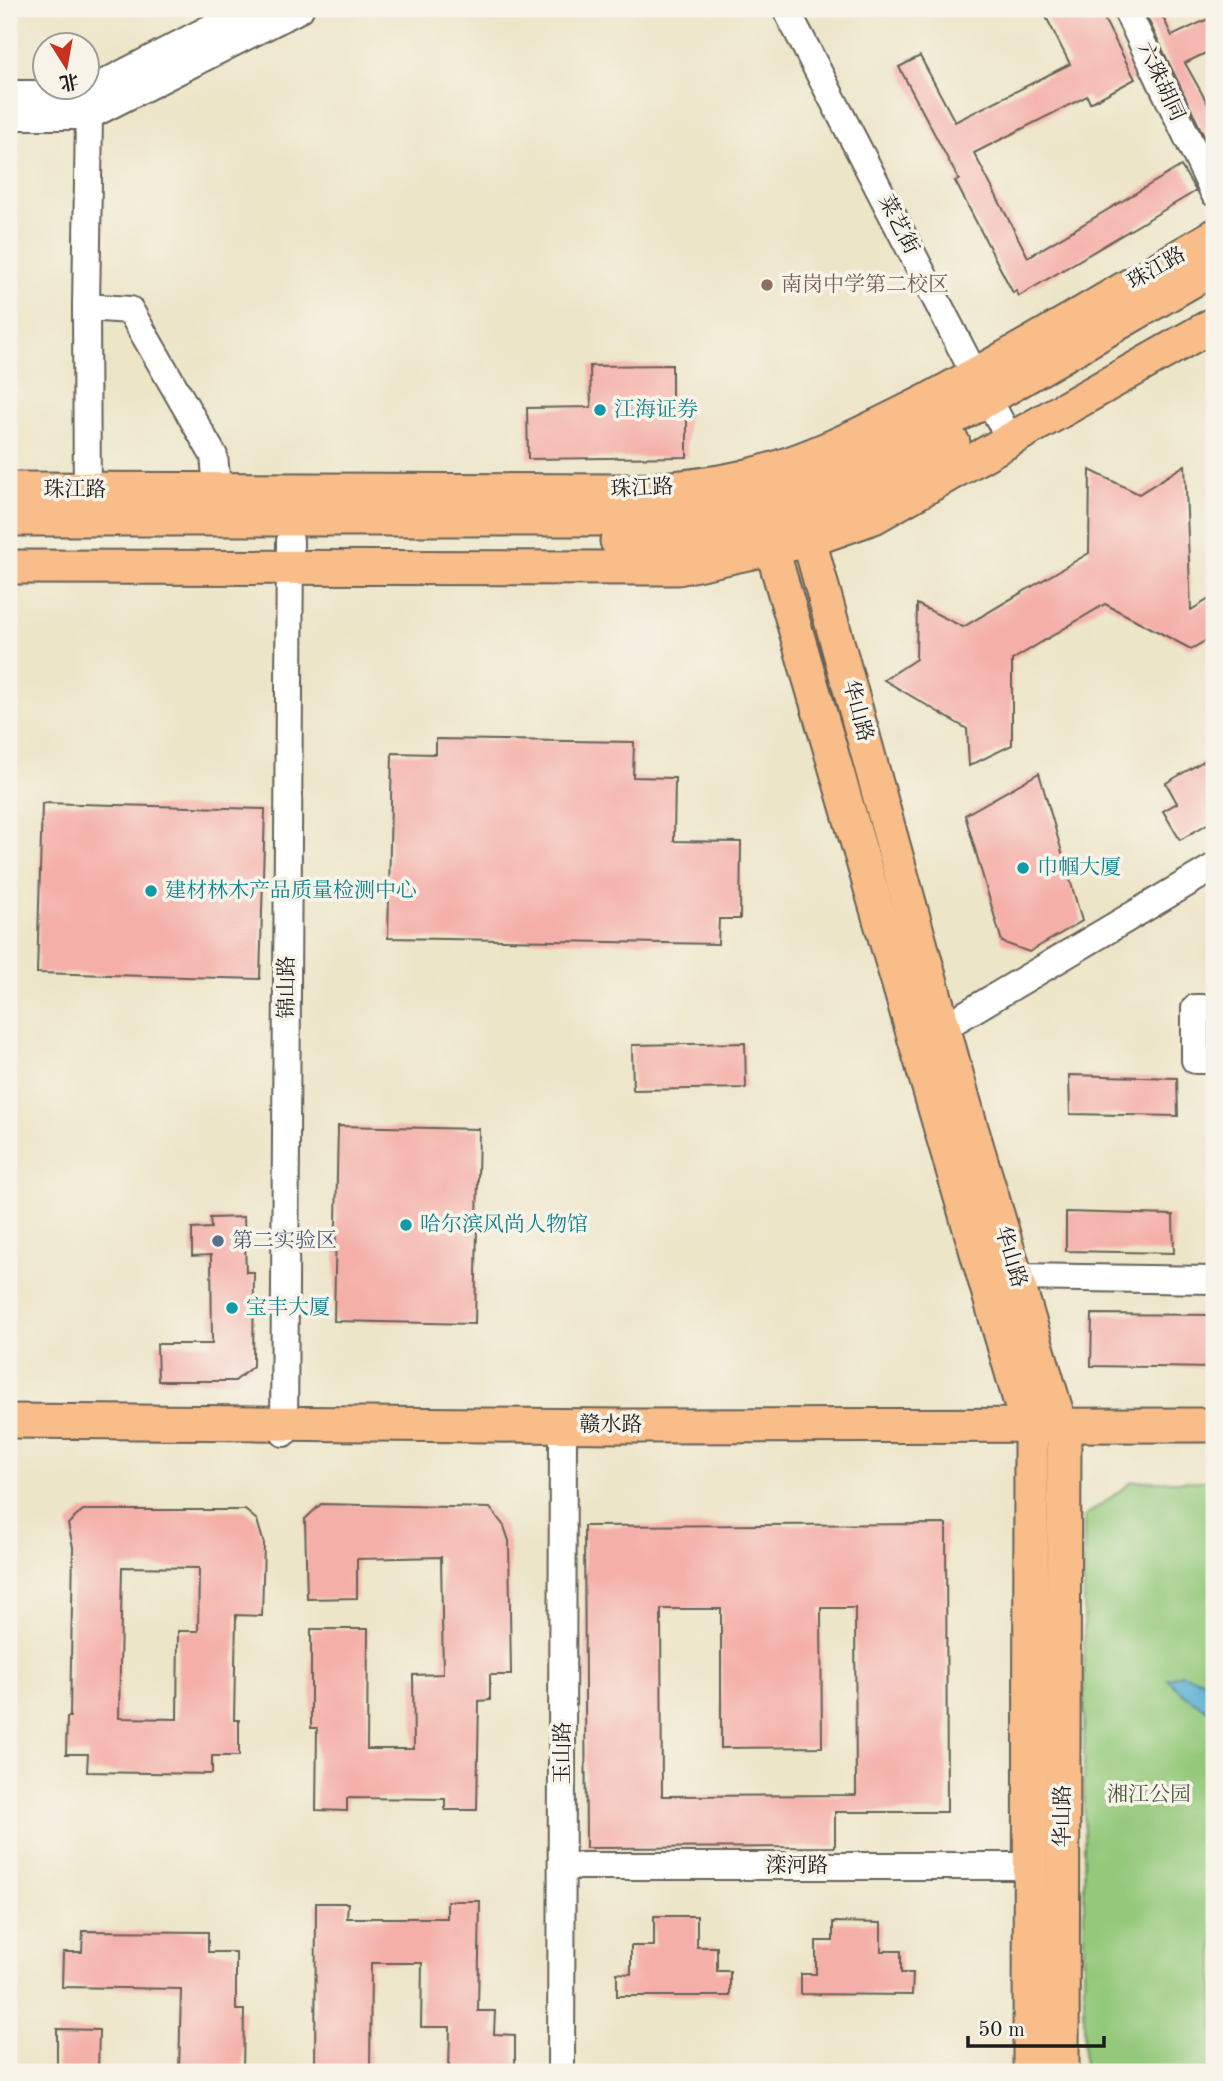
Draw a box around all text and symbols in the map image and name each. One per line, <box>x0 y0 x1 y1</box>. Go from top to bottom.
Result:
north arrow <box>32 32 102 102</box>
street label: 六珠胡同 <box>1133 39 1189 125</box>
text: 北 <box>58 69 80 93</box>
street label: 菜艺街 <box>874 191 923 258</box>
street label: 珠江路 <box>1123 242 1190 294</box>
place label: 南岗中学第二校区 <box>781 273 949 296</box>
marker: 南岗中学第二校区 <box>759 277 775 293</box>
place label: 江海证券 <box>614 398 698 421</box>
marker: 江海证券 <box>592 402 608 418</box>
street label: 珠江路 <box>610 475 674 501</box>
street label: 珠江路 <box>44 478 107 501</box>
street label: 华山路 <box>839 677 877 744</box>
place label: 巾帼大厦 <box>1037 856 1121 879</box>
marker: 巾帼大厦 <box>1015 860 1031 876</box>
place label: 建材林木产品质量检测中心 <box>165 879 417 902</box>
marker: 建材林木产品质量检测中心 <box>143 883 159 899</box>
street label: 锦山路 <box>275 956 298 1019</box>
place label: 哈尔滨风尚人物馆 <box>420 1213 588 1236</box>
marker: 哈尔滨风尚人物馆 <box>398 1217 414 1233</box>
street label: 华山路 <box>991 1223 1031 1290</box>
place label: 第二实验区 <box>232 1229 337 1252</box>
marker: 第二实验区 <box>210 1233 226 1249</box>
place label: 宝丰大厦 <box>246 1296 330 1319</box>
marker: 宝丰大厦 <box>224 1300 240 1316</box>
street label: 赣水路 <box>580 1413 643 1436</box>
street label: 玉山路 <box>551 1722 574 1785</box>
park label: 湘江公园 <box>1107 1783 1191 1806</box>
street label: 华山路 <box>1051 1785 1074 1848</box>
street label: 滦河路 <box>766 1854 829 1877</box>
scale bar <box>968 2004 1104 2048</box>
text: 50 m <box>978 2020 1025 2041</box>

